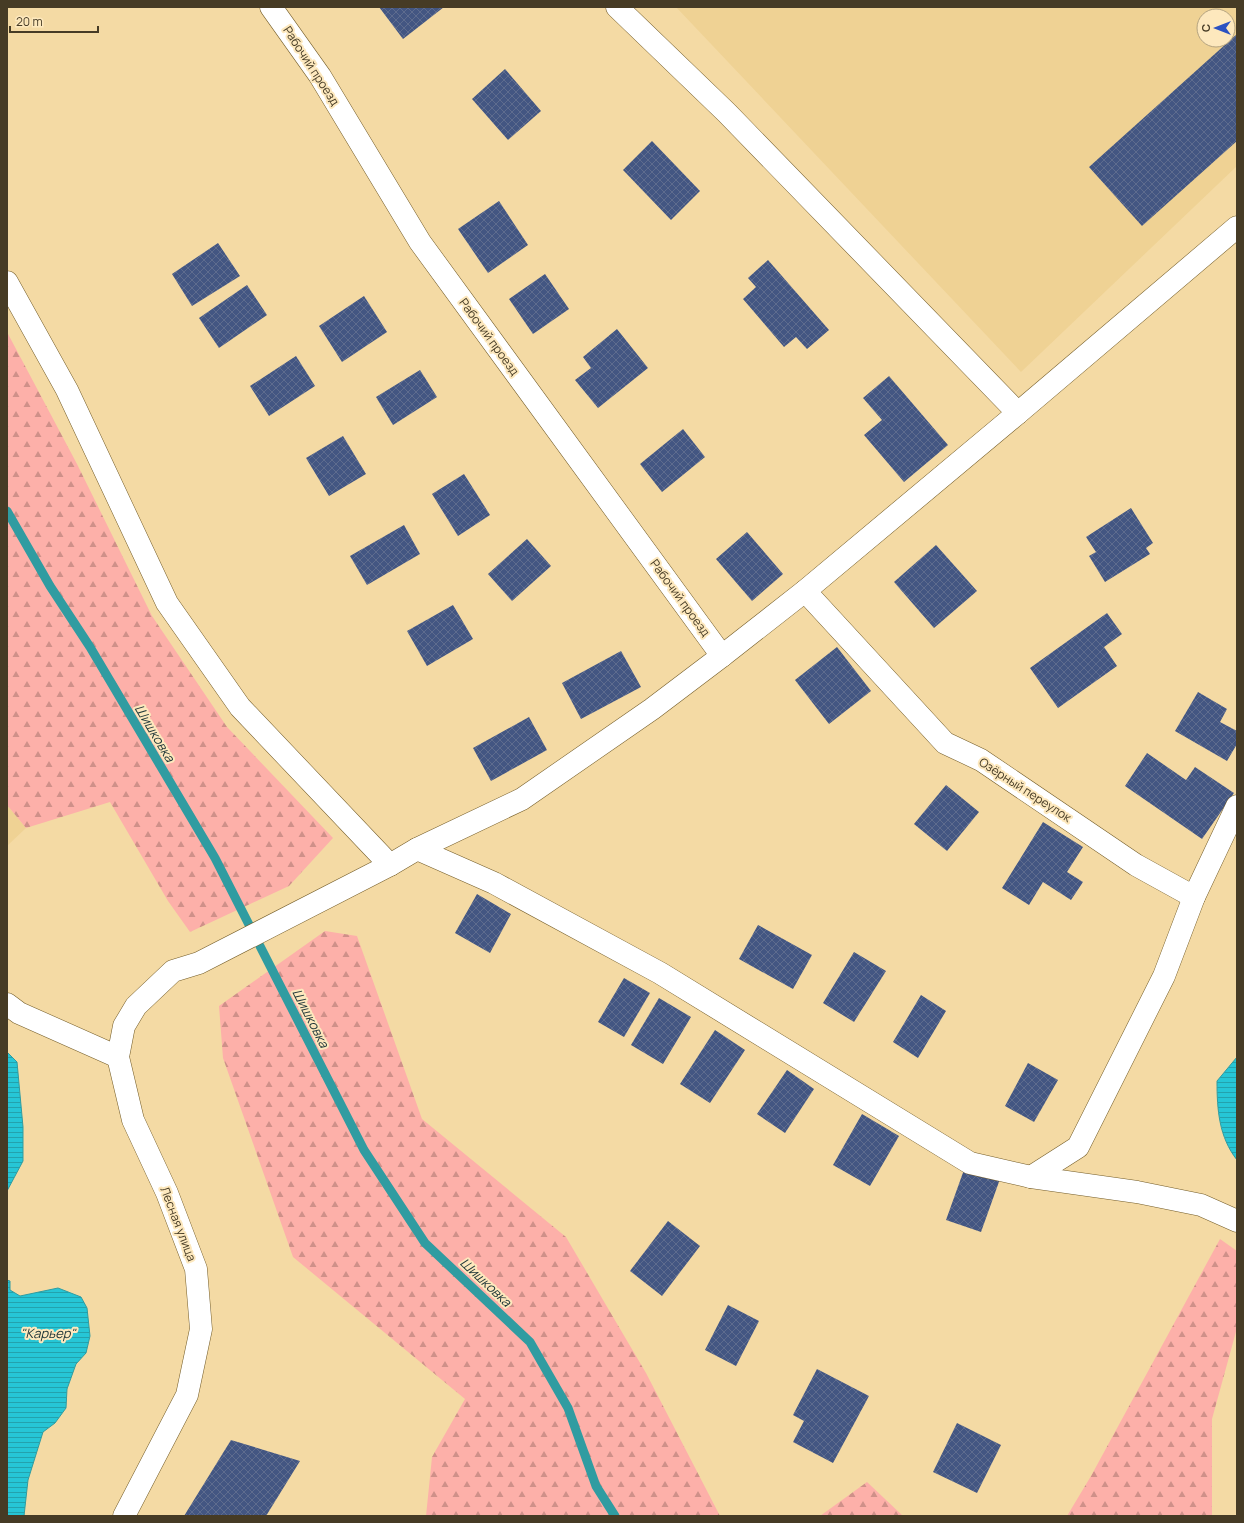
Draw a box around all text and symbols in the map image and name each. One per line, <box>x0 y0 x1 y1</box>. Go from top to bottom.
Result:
scale bar <box>10 8 98 34</box>
north arrow <box>1196 8 1236 48</box>
text: 20 m <box>16 13 43 30</box>
street label: Рабочий проезд <box>279 23 344 109</box>
text: С <box>1198 24 1213 32</box>
street label: Рабочий проезд <box>456 295 523 379</box>
street label: Рабочий проезд <box>647 556 714 640</box>
water label: Шишковка <box>131 701 180 766</box>
street label: Озёрный переулок <box>976 753 1076 826</box>
water label: Шишковка <box>289 986 334 1051</box>
street label: Лесная улица <box>156 1184 201 1264</box>
water label: Шишковка <box>457 1254 516 1311</box>
water label: "Карьер" <box>20 1324 77 1342</box>

